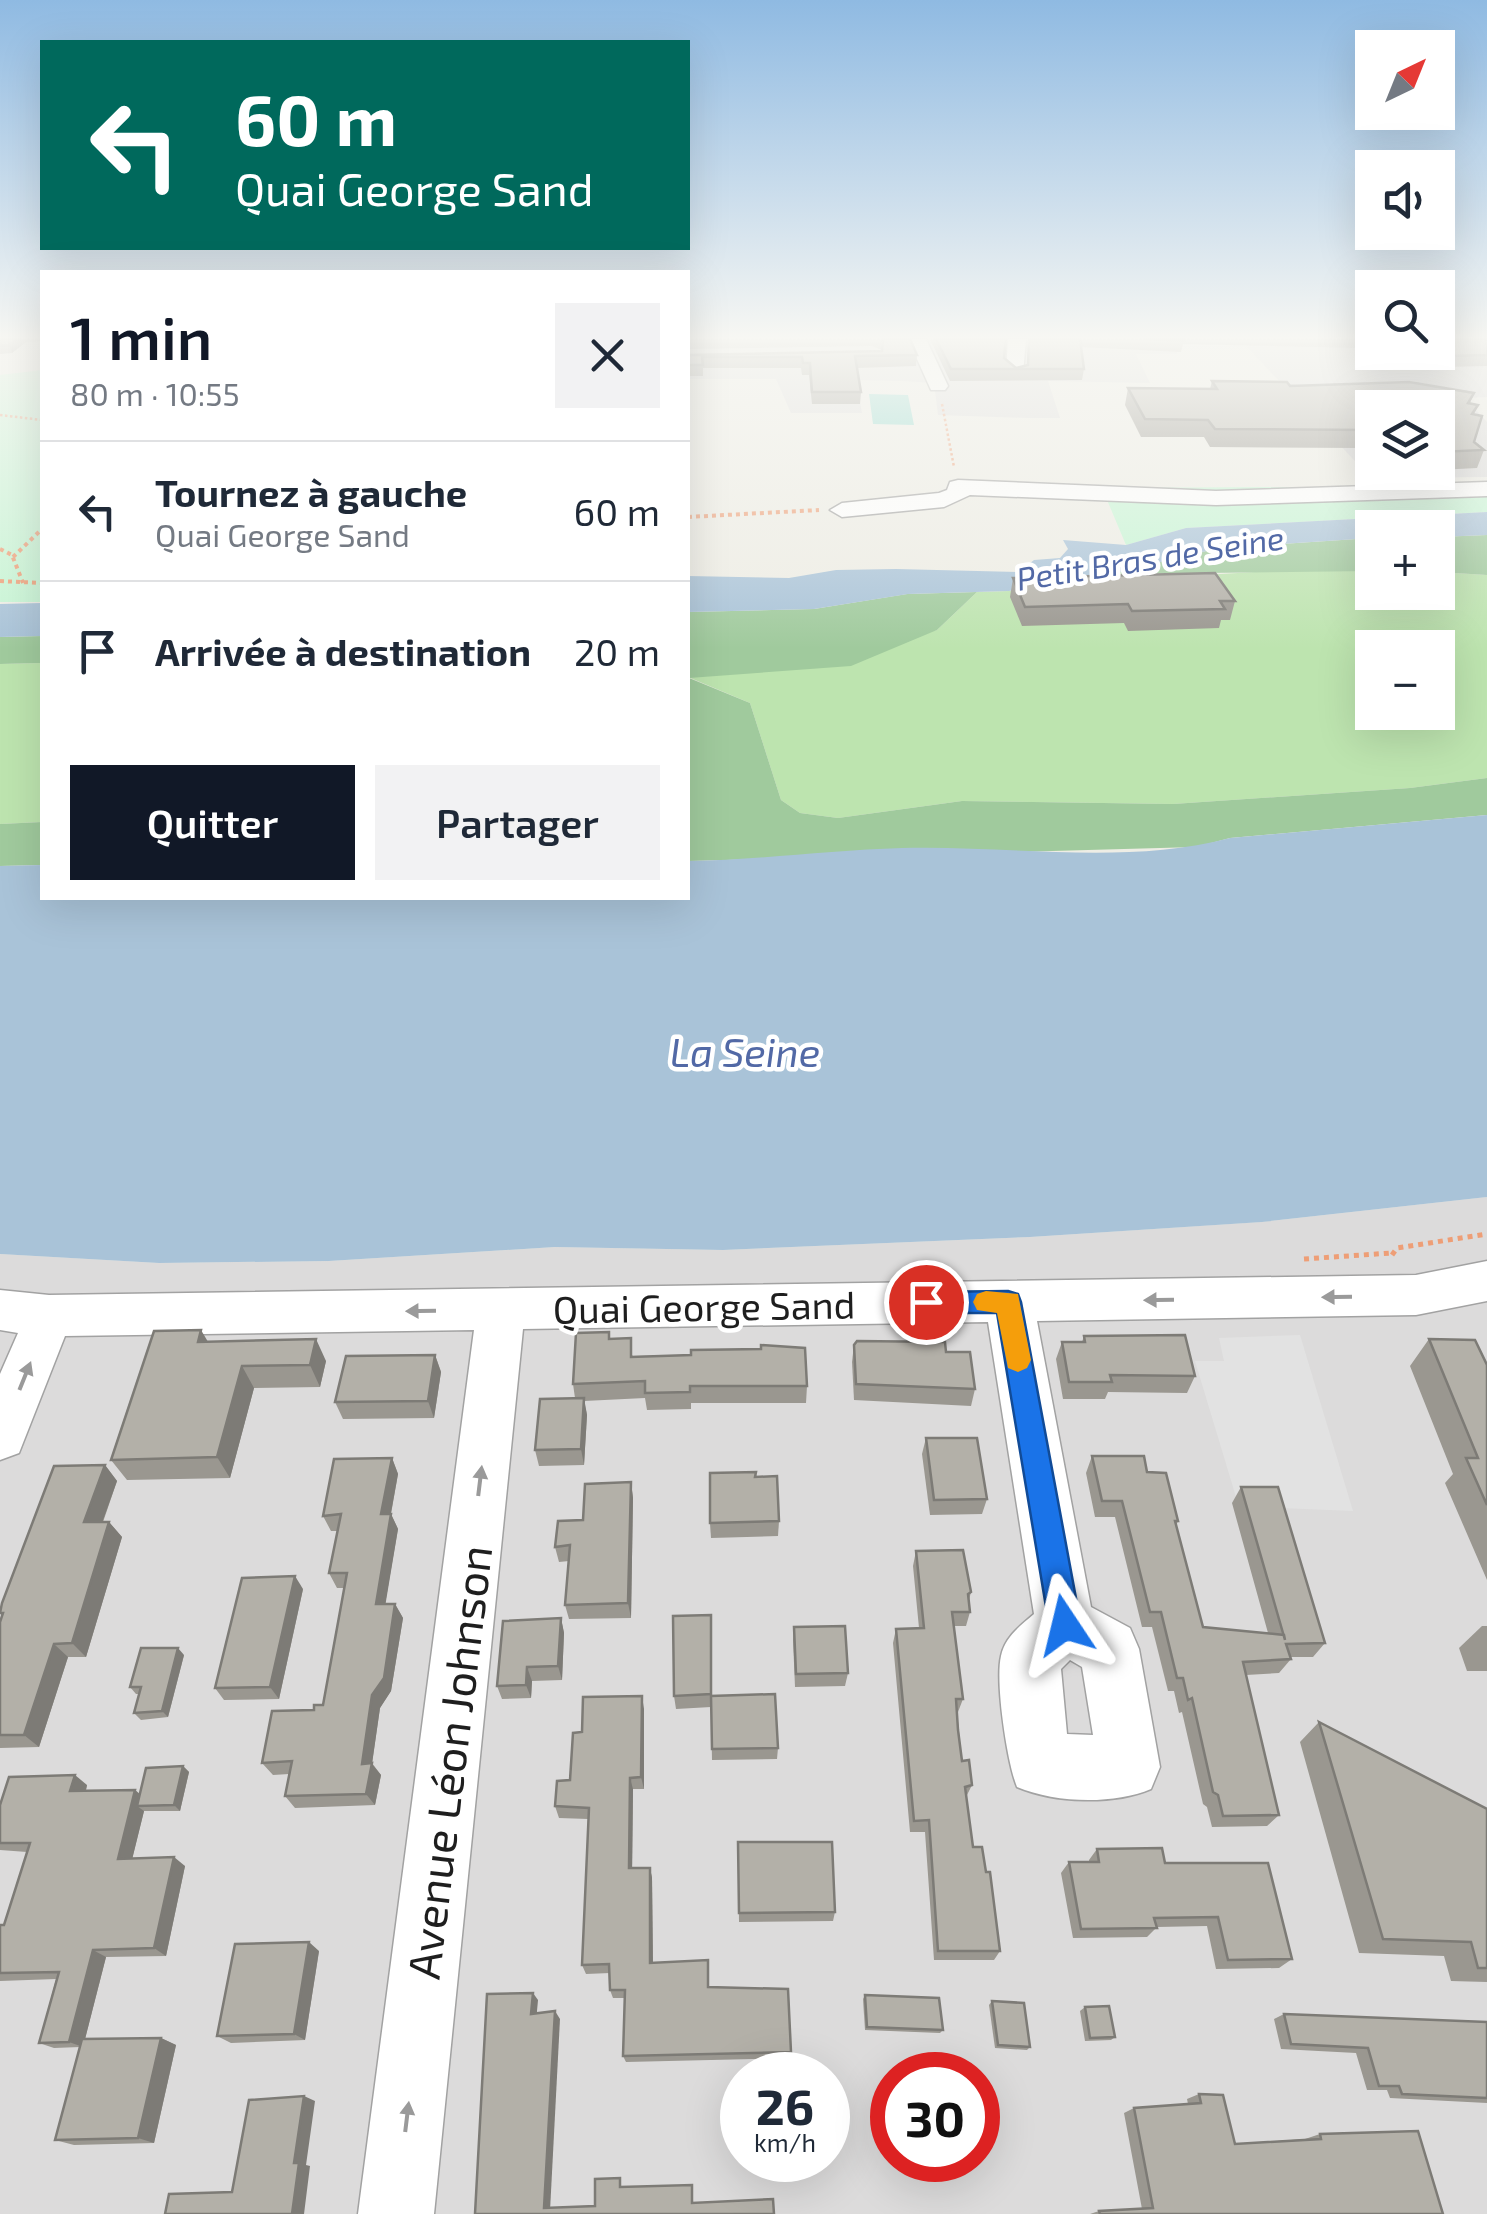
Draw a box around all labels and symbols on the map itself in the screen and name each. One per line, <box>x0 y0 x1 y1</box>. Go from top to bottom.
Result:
north arrow <box>1355 30 1455 130</box>
water label: Petit Bras de Seine <box>1014 517 1286 597</box>
water label: La Seine <box>670 1027 820 1075</box>
pin <box>884 1260 969 1345</box>
street label: Quai George Sand <box>552 1280 856 1332</box>
one-way arrow <box>1320 1289 1352 1305</box>
one-way arrow <box>1143 1292 1175 1308</box>
one-way arrow <box>405 1303 437 1319</box>
one-way arrow <box>17 1361 33 1391</box>
one-way arrow <box>472 1465 488 1497</box>
street label: Avenue Léon Johnson <box>395 1542 501 1982</box>
position arrow <box>1013 1573 1117 1677</box>
speed limit sign: 30 <box>870 2052 1000 2182</box>
one-way arrow <box>399 2101 415 2133</box>

